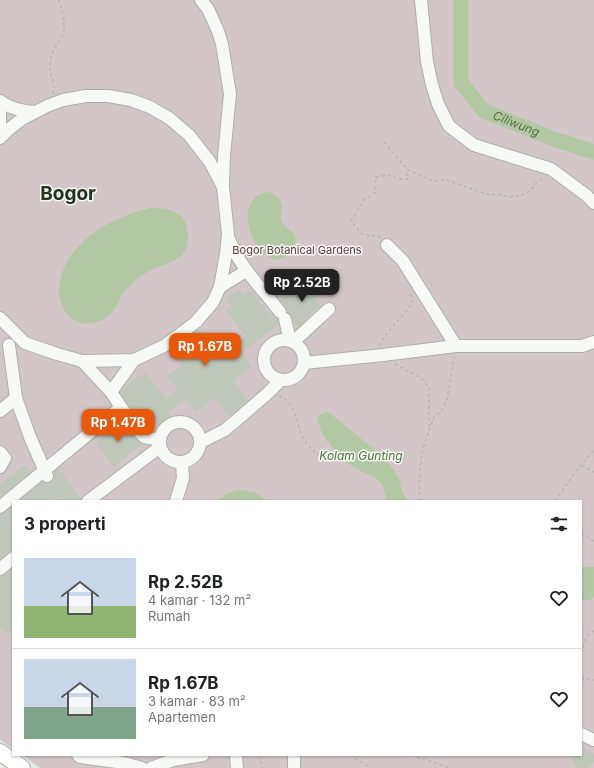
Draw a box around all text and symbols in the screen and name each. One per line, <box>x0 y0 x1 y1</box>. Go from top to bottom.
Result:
water label: Ciliwung <box>491 107 542 139</box>
district label: Bogor <box>40 182 96 205</box>
park label: Bogor Botanical Gardens <box>232 243 362 257</box>
pin: Rp 2.52B <box>261 269 343 303</box>
text: Rp 2.52B <box>273 274 331 290</box>
pin: Rp 1.67B <box>164 333 246 367</box>
text: Rp 1.67B <box>178 338 232 354</box>
pin: Rp 1.47B <box>77 409 159 443</box>
text: Rp 1.47B <box>91 414 145 430</box>
water label: Kolam Gunting <box>319 448 403 463</box>
icon: filters <box>548 513 570 535</box>
text: 3 properti <box>24 514 106 534</box>
text: Rp 2.52B <box>148 572 223 592</box>
icon: home <box>56 574 104 622</box>
icon: heart <box>548 587 570 609</box>
text: 4 kamar · 132 m² <box>148 592 251 608</box>
text: Rumah <box>148 608 190 624</box>
text: Rp 1.67B <box>148 673 219 693</box>
icon: home <box>56 675 104 723</box>
icon: heart <box>548 688 570 710</box>
text: 3 kamar · 83 m² <box>148 693 246 709</box>
text: Apartemen <box>148 709 216 725</box>

